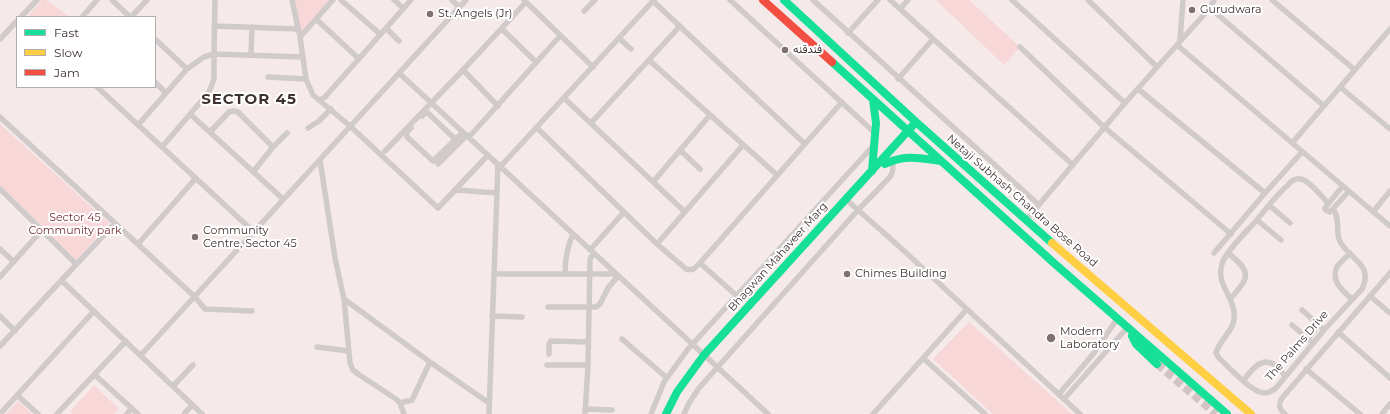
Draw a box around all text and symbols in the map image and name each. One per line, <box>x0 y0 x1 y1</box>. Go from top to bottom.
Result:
place label: Gurudwara <box>1200 3 1262 17</box>
marker: Gurudwara <box>1187 5 1197 15</box>
place label: St. Angels (Jr) <box>438 7 512 21</box>
marker: St. Angels (Jr) <box>425 9 435 19</box>
legend <box>16 16 156 88</box>
text: Fast <box>54 25 79 40</box>
place label: فندقنه <box>793 43 822 57</box>
text: Slow <box>54 45 83 60</box>
marker: فندقنه <box>780 45 790 55</box>
text: Jam <box>54 65 80 80</box>
district label: SECTOR 45 <box>201 91 297 109</box>
street label: Netaji Subhash Chandra Bose Road <box>944 132 1100 270</box>
street label: Bhagwan Mahaveer Marg <box>726 200 830 314</box>
park label: Sector 45 Community park <box>28 211 122 237</box>
place label: Community Centre, Sector 45 <box>203 224 297 250</box>
marker: Community Centre, Sector 45 <box>190 232 200 242</box>
place label: Chimes Building <box>855 267 947 281</box>
marker: Chimes Building <box>842 269 852 279</box>
street label: The Palms Drive <box>1263 308 1331 384</box>
place label: Modern Laboratory <box>1060 325 1119 351</box>
marker: Modern Laboratory <box>1045 332 1057 344</box>

